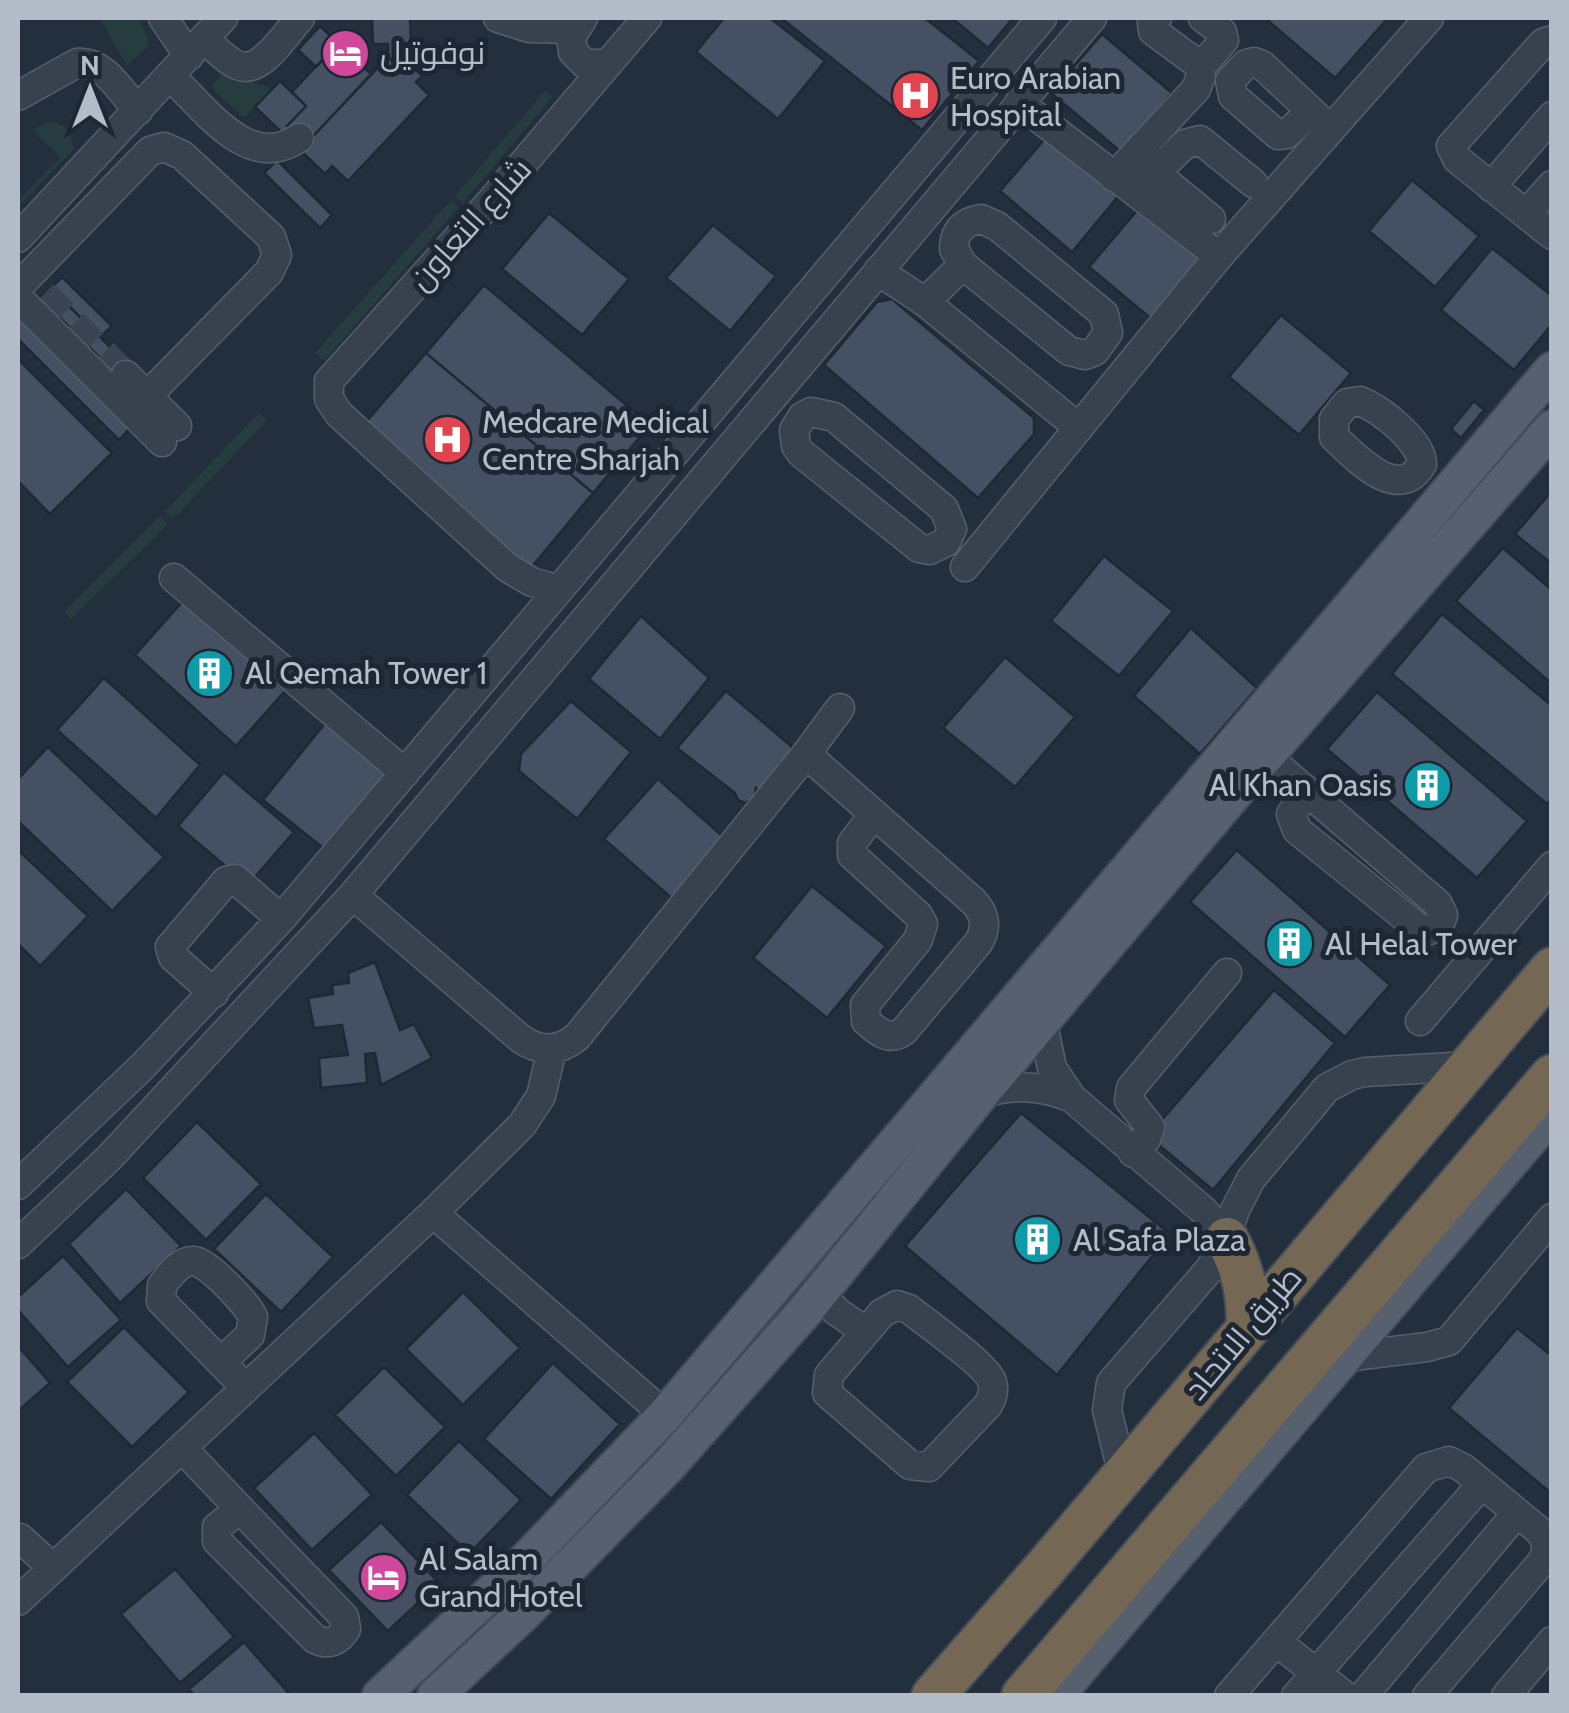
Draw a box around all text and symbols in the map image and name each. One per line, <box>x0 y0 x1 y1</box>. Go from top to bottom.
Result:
hotel icon: نوفوتيل <box>319 27 371 79</box>
place label: نوفوتيل <box>380 33 485 72</box>
north arrow <box>40 40 140 140</box>
text: N <box>80 48 100 82</box>
place label: Euro Arabian Hospital <box>950 58 1121 134</box>
hospital icon: Euro Arabian Hospital <box>889 70 941 122</box>
street label: شارع التعاون <box>400 149 541 300</box>
place label: Medcare Medical Centre Sharjah <box>482 402 709 478</box>
hospital icon: Medcare Medical Centre Sharjah <box>421 414 473 466</box>
building icon: Al Qemah Tower 1 <box>184 647 236 699</box>
place label: Al Qemah Tower 1 <box>245 653 487 692</box>
building icon: Al Khan Oasis <box>1401 759 1453 811</box>
place label: Al Khan Oasis <box>1209 765 1392 804</box>
building icon: Al Helal Tower <box>1264 918 1316 970</box>
place label: Al Helal Tower <box>1325 924 1518 963</box>
building icon: Al Safa Plaza <box>1012 1214 1064 1266</box>
place label: Al Safa Plaza <box>1073 1220 1246 1259</box>
street label: طريق الاتحاد <box>1176 1258 1310 1408</box>
place label: Al Salam Grand Hotel <box>419 1539 583 1615</box>
hotel icon: Al Salam Grand Hotel <box>358 1551 410 1603</box>

